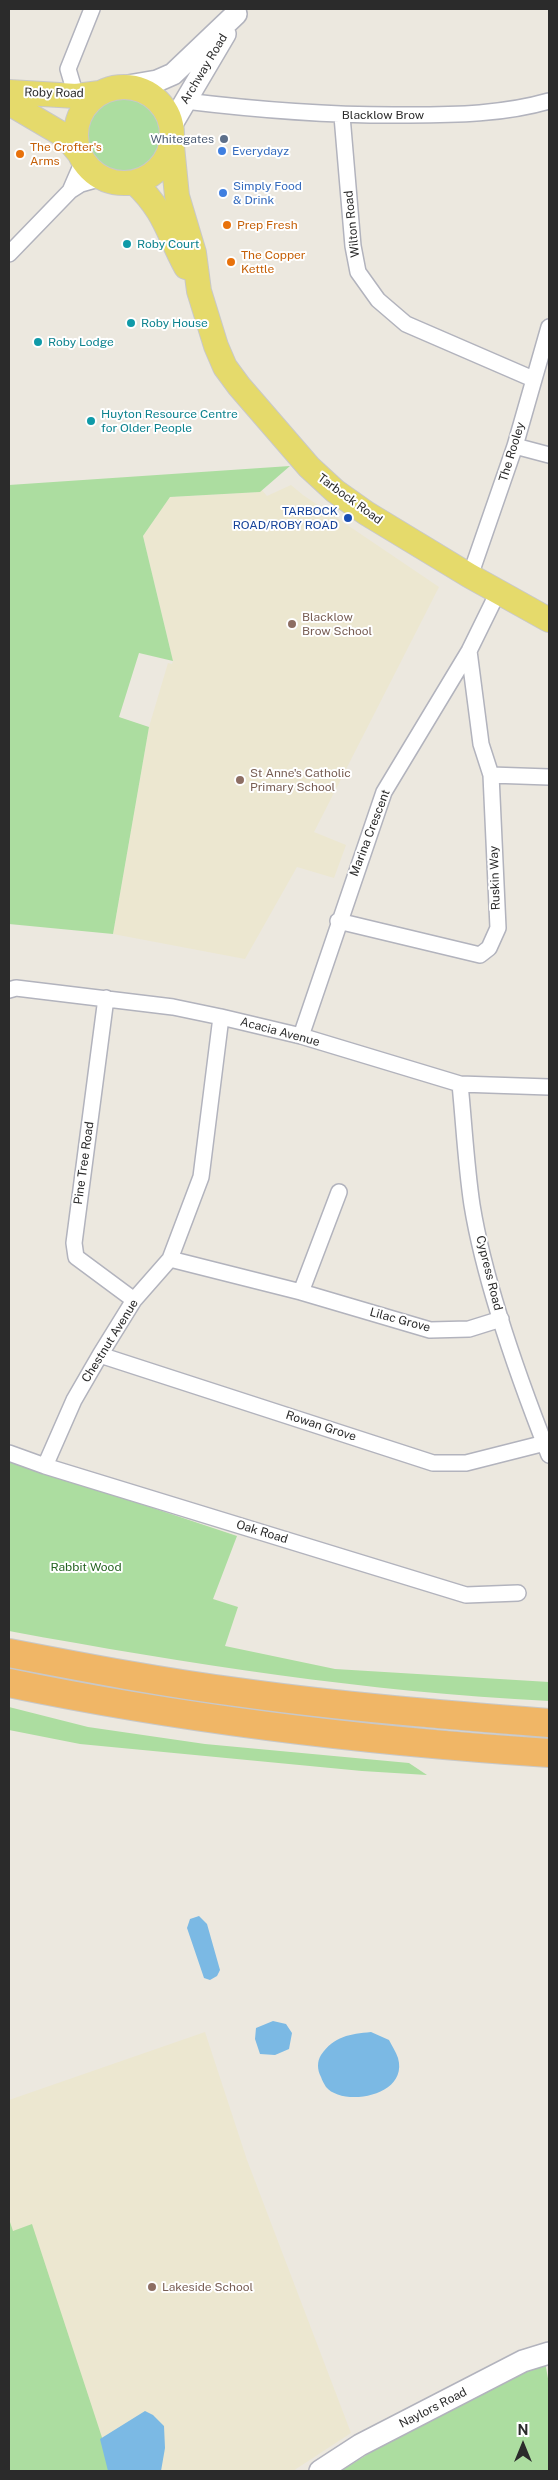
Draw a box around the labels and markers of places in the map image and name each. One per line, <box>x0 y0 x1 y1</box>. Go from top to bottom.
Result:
place label: Whitegates <box>150 132 214 146</box>
marker: Whitegates <box>218 133 230 145</box>
place label: The Crofter's Arms <box>30 140 102 168</box>
place label: Everydayz <box>232 144 289 158</box>
marker: Everydayz <box>216 145 228 157</box>
marker: The Crofter's Arms <box>14 148 26 160</box>
place label: Simply Food & Drink <box>233 179 302 207</box>
marker: Simply Food & Drink <box>217 187 229 199</box>
place label: Prep Fresh <box>237 218 298 232</box>
marker: Prep Fresh <box>221 219 233 231</box>
place label: Roby Court <box>137 237 199 251</box>
marker: Roby Court <box>121 238 133 250</box>
place label: The Copper Kettle <box>241 248 306 276</box>
marker: The Copper Kettle <box>225 256 237 268</box>
place label: Roby House <box>141 316 208 330</box>
marker: Roby House <box>125 317 137 329</box>
place label: Roby Lodge <box>48 335 114 349</box>
marker: Roby Lodge <box>32 336 44 348</box>
place label: Huyton Resource Centre for Older People <box>101 407 238 435</box>
marker: Huyton Resource Centre for Older People <box>85 415 97 427</box>
place label: TARBOCK ROAD/ROBY ROAD <box>233 504 338 532</box>
marker: TARBOCK ROAD/ROBY ROAD <box>342 512 354 524</box>
place label: Blacklow Brow School <box>302 610 372 638</box>
marker: Blacklow Brow School <box>286 618 298 630</box>
place label: St Anne's Catholic Primary School <box>250 766 351 794</box>
marker: St Anne's Catholic Primary School <box>234 774 246 786</box>
place label: Lakeside School <box>162 2280 253 2294</box>
marker: Lakeside School <box>146 2281 158 2293</box>

